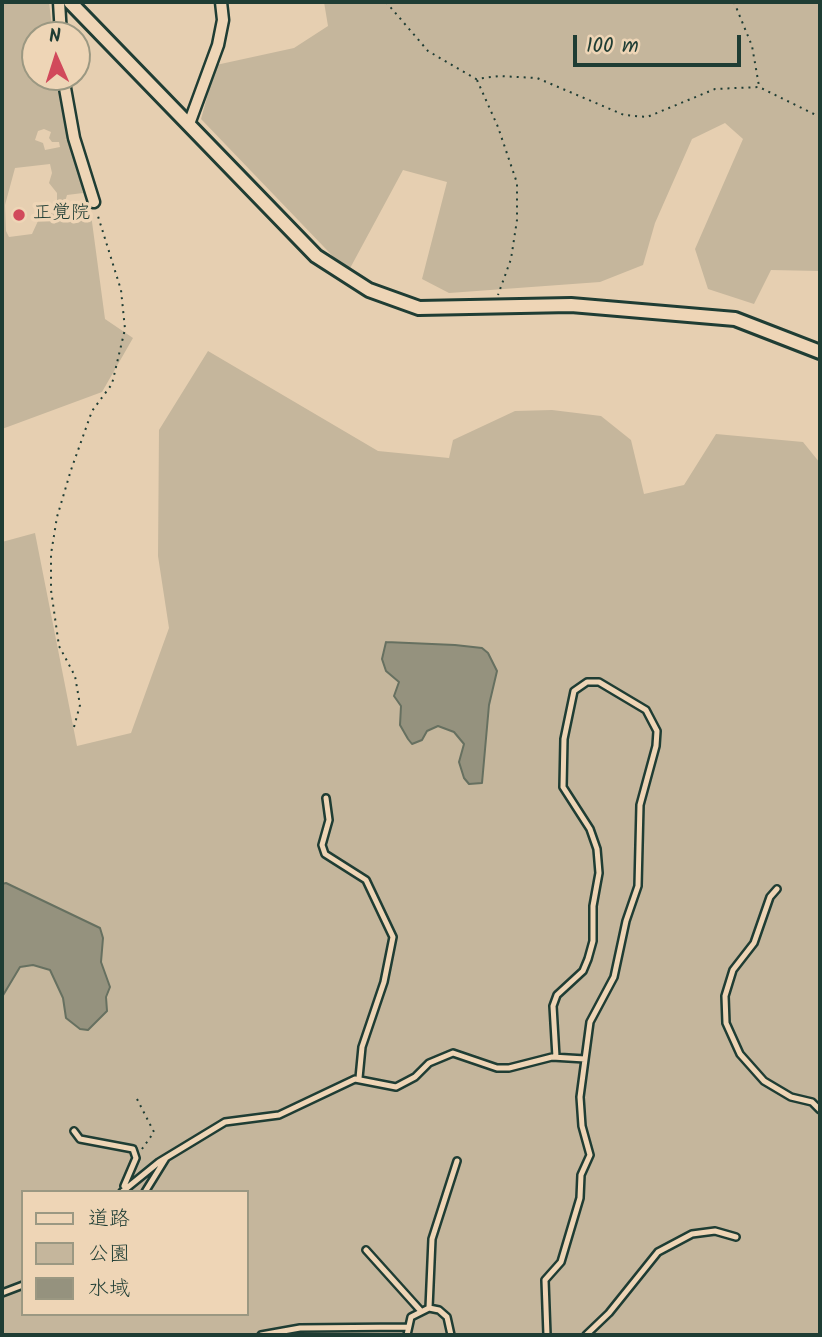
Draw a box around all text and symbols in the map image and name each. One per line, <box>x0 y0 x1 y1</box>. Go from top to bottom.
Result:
north arrow <box>21 21 91 91</box>
scale bar <box>577 21 745 65</box>
text: N <box>48 22 62 52</box>
text: 100 m <box>586 30 639 63</box>
place label: 正覚院 <box>33 204 90 226</box>
marker: 正覚院 <box>11 207 27 223</box>
legend <box>21 1190 248 1316</box>
text: 道路 <box>88 1203 130 1236</box>
text: 公園 <box>88 1238 130 1271</box>
text: 水域 <box>88 1273 130 1306</box>

